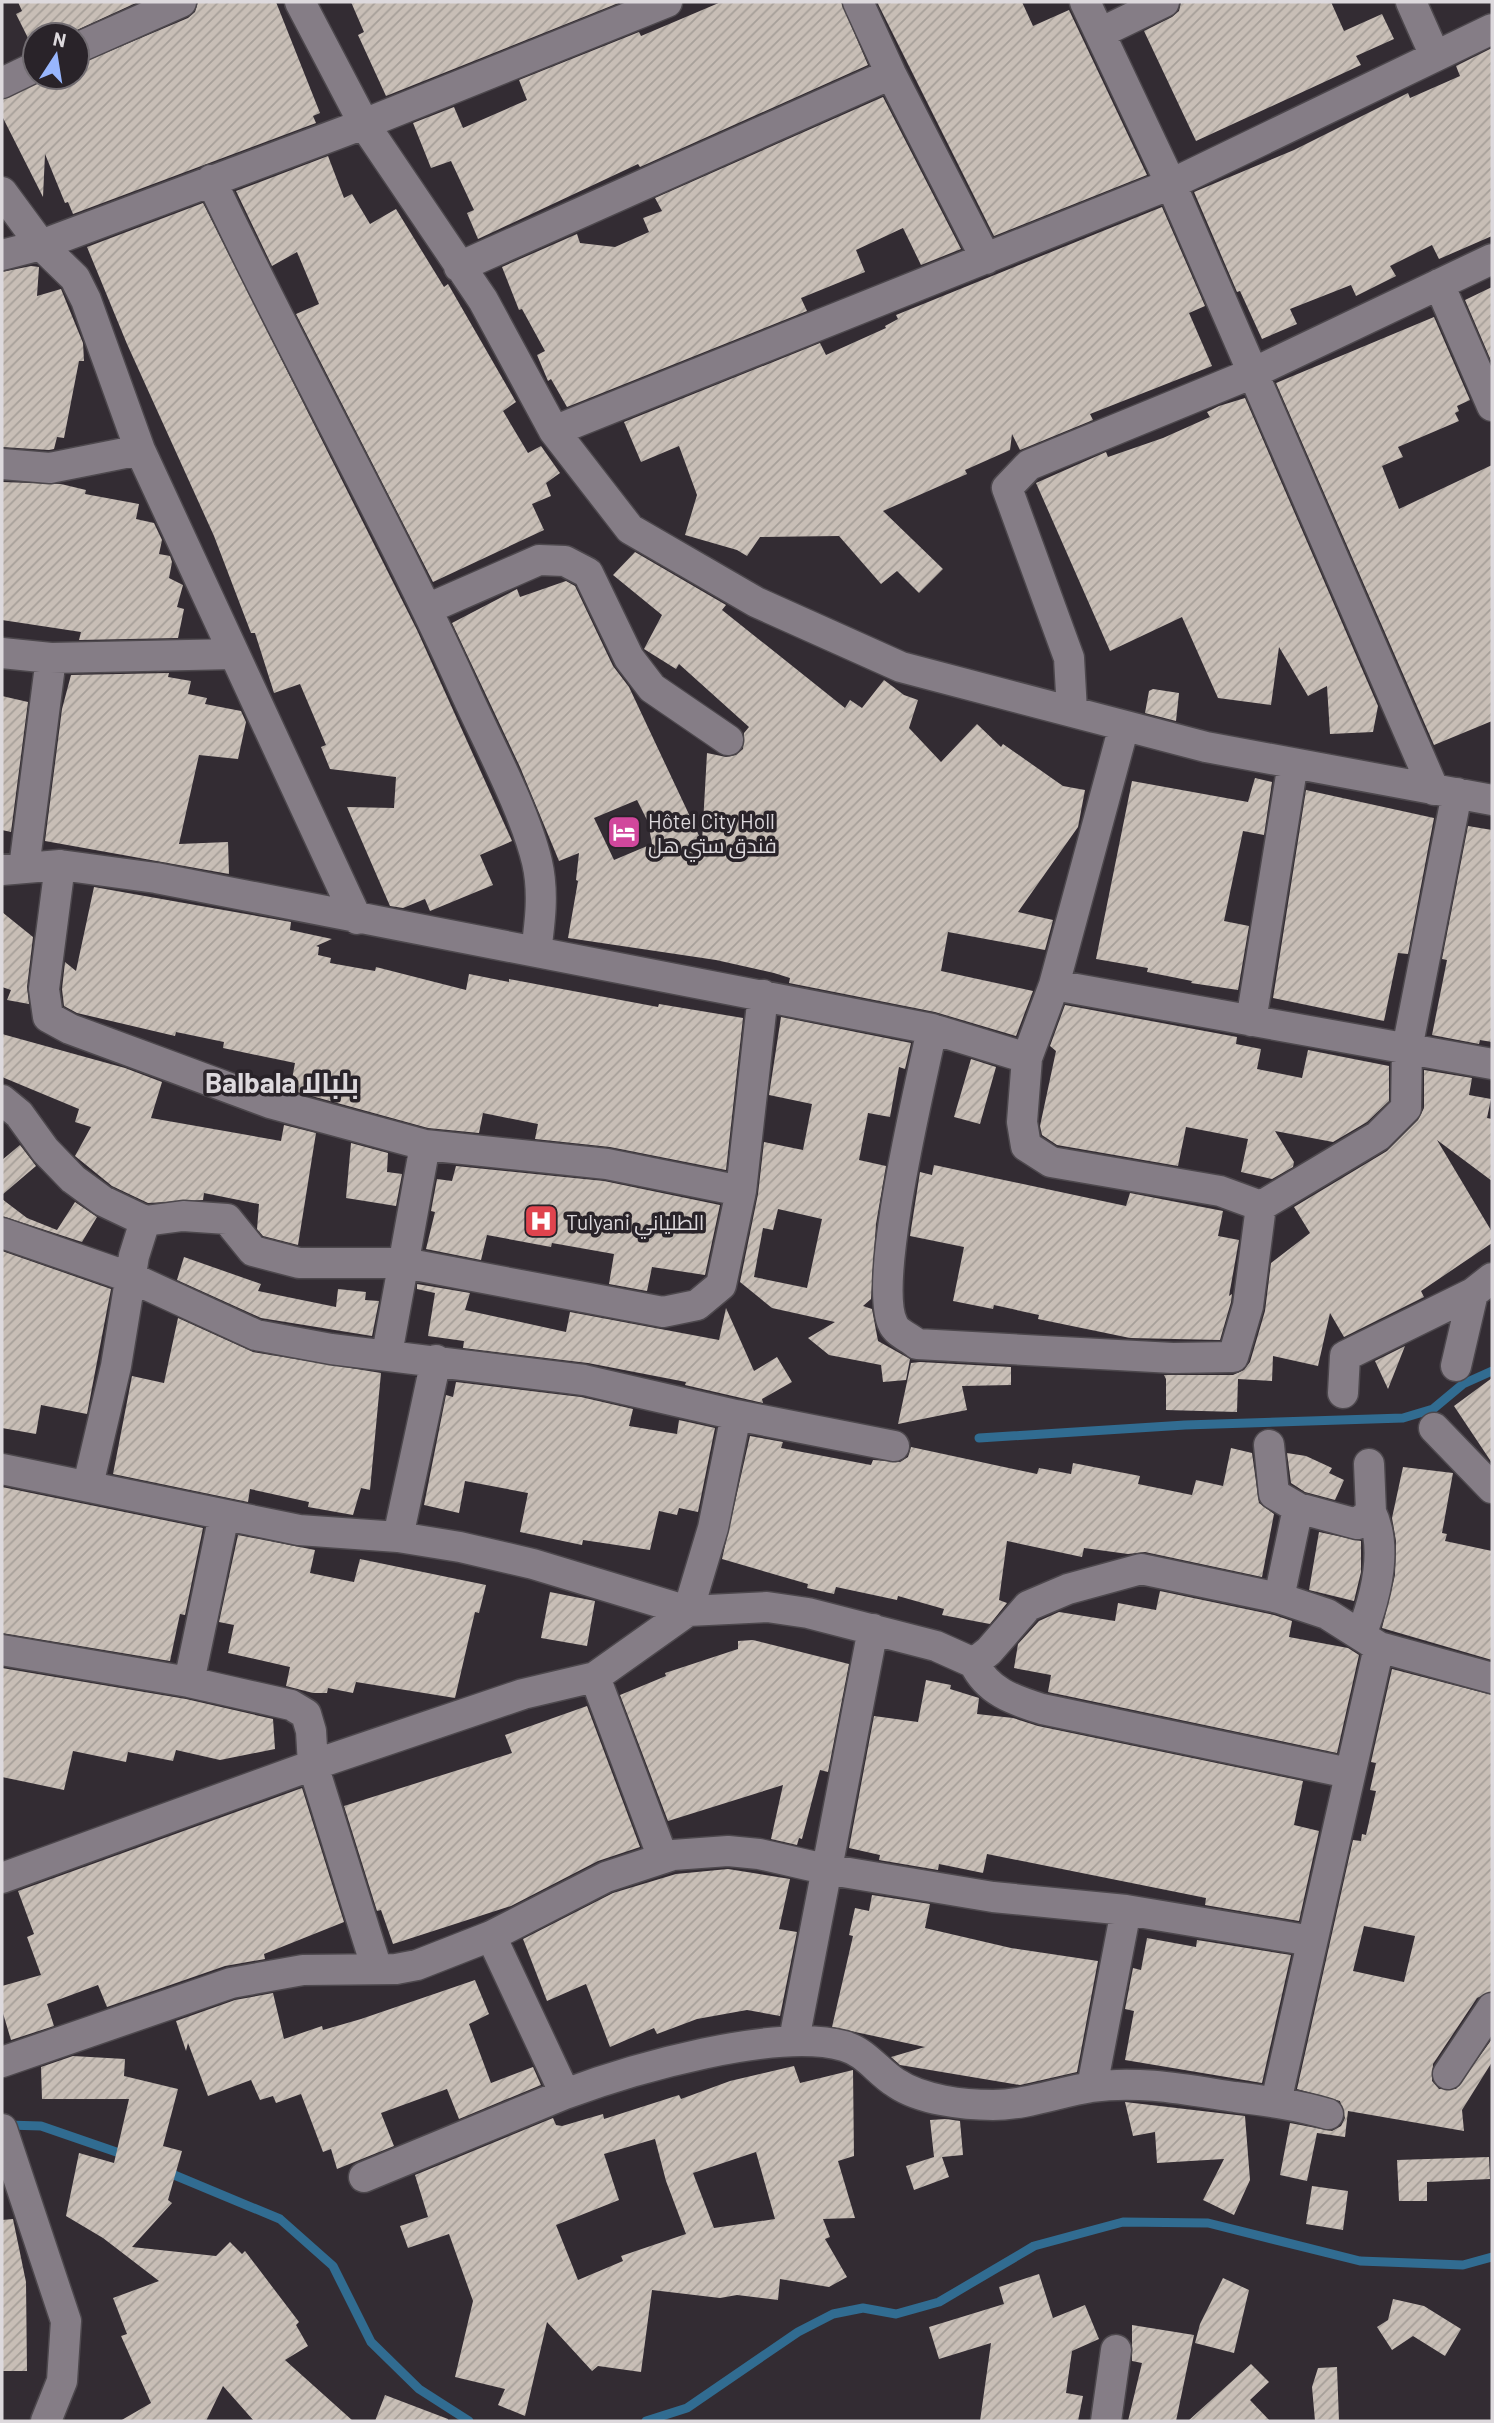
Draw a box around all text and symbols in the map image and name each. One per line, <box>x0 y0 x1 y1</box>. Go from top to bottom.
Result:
north arrow <box>21 21 91 91</box>
text: N <box>51 26 68 51</box>
place label: Hôtel City Holl فندق ستي هل <box>648 808 777 862</box>
hotel icon: Hôtel City Holl فندق ستي هل <box>605 813 643 851</box>
district label: Balbala بلبالا <box>205 1065 359 1099</box>
hospital icon: Tulyani الطلياني <box>522 1202 560 1240</box>
place label: Tulyani الطلياني <box>566 1209 704 1239</box>

